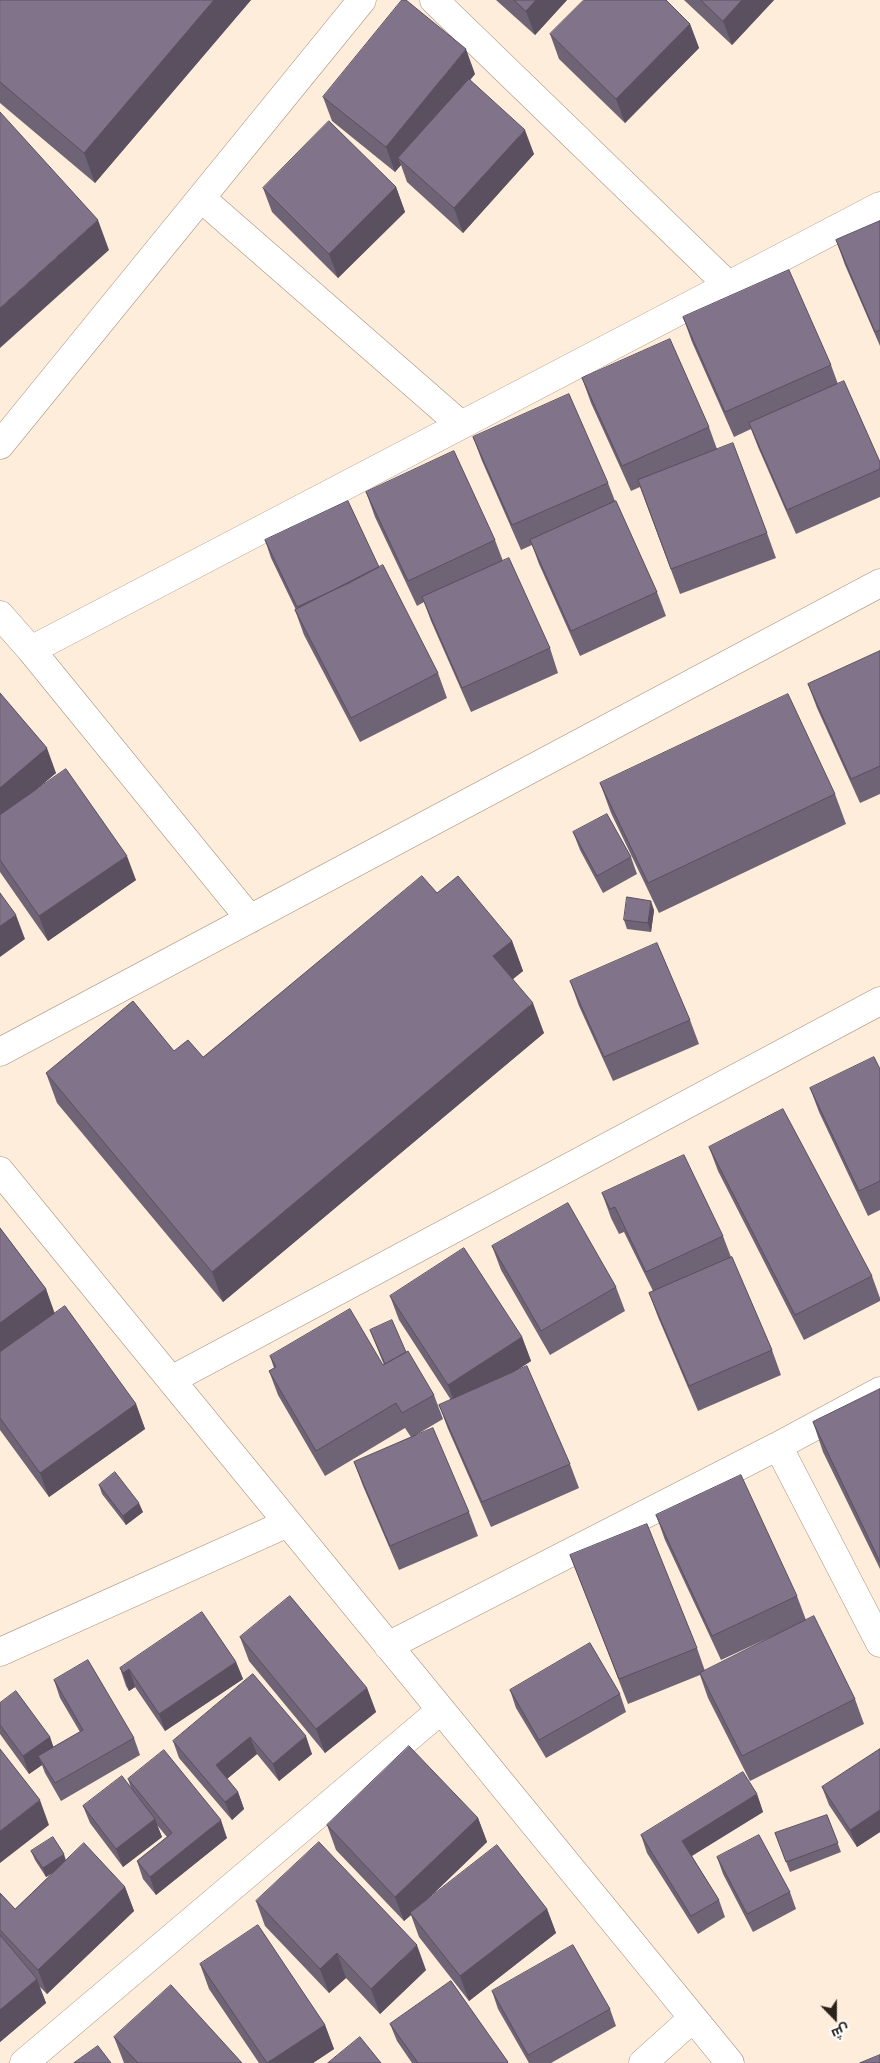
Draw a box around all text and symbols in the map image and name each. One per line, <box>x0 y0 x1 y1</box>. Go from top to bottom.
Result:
north arrow <box>810 1993 860 2043</box>
text: ش <box>829 2020 852 2044</box>

